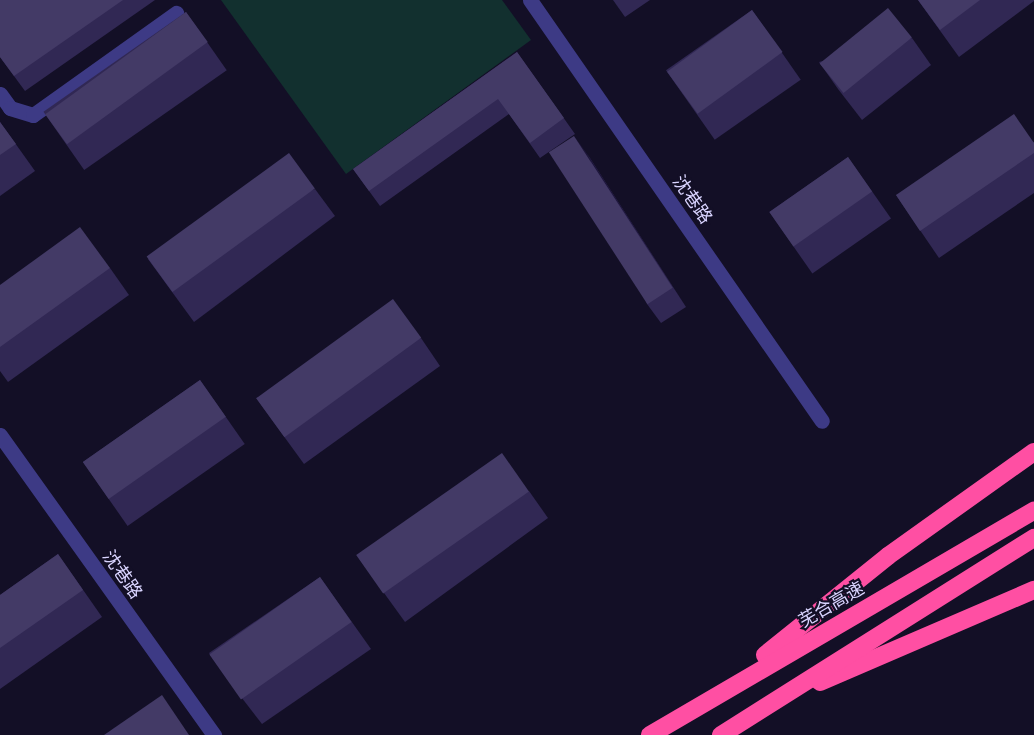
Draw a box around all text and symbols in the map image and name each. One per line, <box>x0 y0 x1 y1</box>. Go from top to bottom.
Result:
street label: 沈巷路 <box>669 171 717 227</box>
street label: 沈巷路 <box>99 546 147 602</box>
street label: 芜合高速 <box>794 577 868 631</box>

